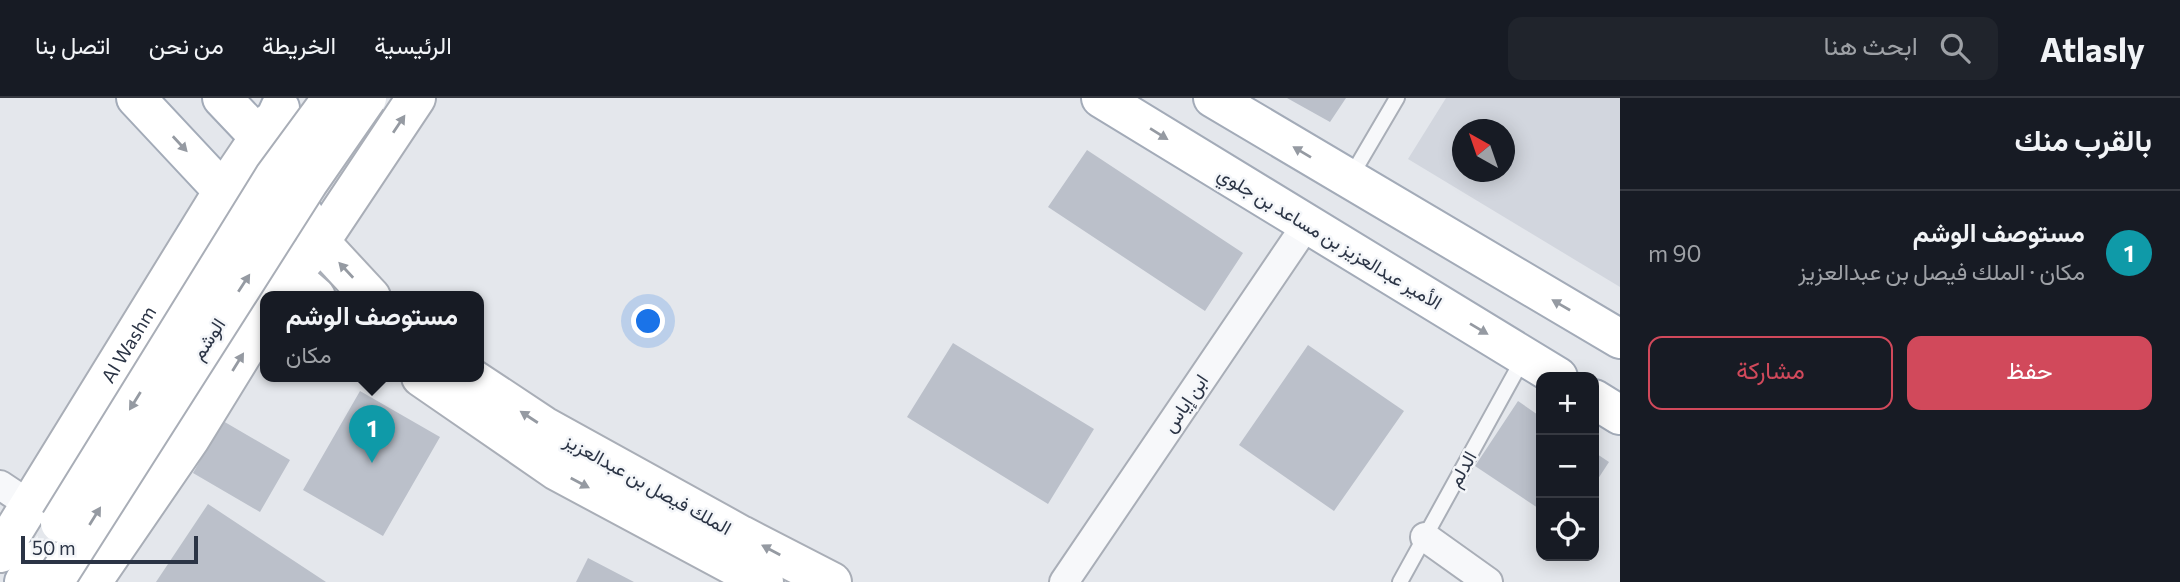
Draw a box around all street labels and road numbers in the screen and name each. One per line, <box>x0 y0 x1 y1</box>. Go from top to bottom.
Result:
street label: الأمير عبدالعزيز بن مساعد بن جلوي <box>1211 161 1447 318</box>
street label: Al Washm <box>96 301 160 387</box>
street label: الوشم <box>186 313 231 365</box>
street label: ابن إياس <box>1157 369 1214 437</box>
street label: الملك فيصل بن عبدالعزيز <box>559 428 736 540</box>
street label: الدلم <box>1442 447 1482 492</box>

